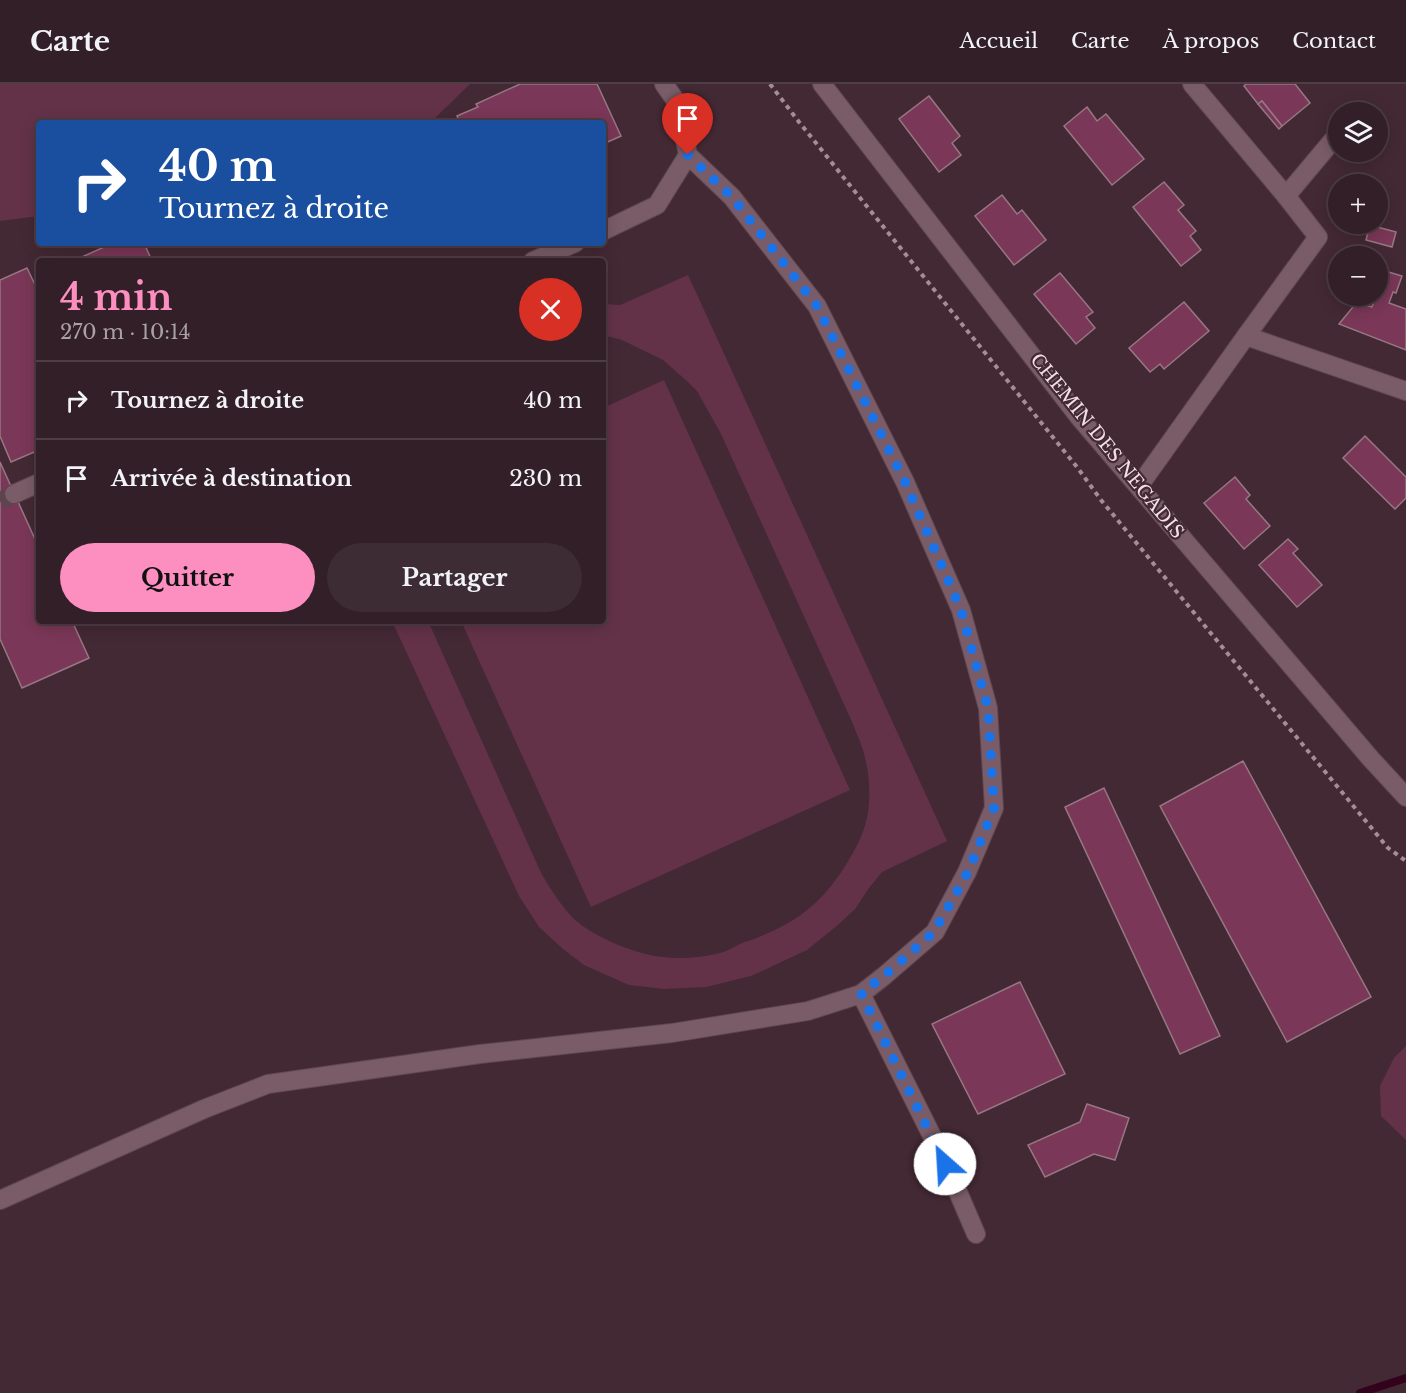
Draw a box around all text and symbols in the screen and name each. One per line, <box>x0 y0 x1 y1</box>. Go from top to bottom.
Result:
text: Carte <box>30 24 110 59</box>
text: Accueil <box>960 28 1038 54</box>
text: Carte <box>1071 28 1130 54</box>
text: À propos <box>1163 28 1259 54</box>
text: Contact <box>1292 28 1376 54</box>
pin <box>662 93 713 155</box>
icon: arrive <box>671 102 704 135</box>
map controls <box>1328 102 1388 306</box>
button: layers <box>1328 102 1388 162</box>
text: 40 m <box>159 140 276 192</box>
icon: right <box>60 144 138 222</box>
button: + <box>1328 174 1388 234</box>
text: Tournez à droite <box>159 192 389 225</box>
button: − <box>1328 246 1388 306</box>
text: 4 min <box>60 275 172 320</box>
button: close <box>519 278 582 341</box>
text: 270 m · 10:14 <box>60 320 191 344</box>
street label: CHEMIN DES NEGADIS <box>1026 349 1188 543</box>
icon: right <box>60 384 93 417</box>
text: Tournez à droite <box>111 387 304 414</box>
text: 40 m <box>524 387 582 414</box>
icon: arrive <box>60 462 93 495</box>
text: Arrivée à destination <box>111 465 352 492</box>
text: 230 m <box>509 465 582 492</box>
button: Quitter <box>60 543 315 612</box>
button: Partager <box>327 543 582 612</box>
position arrow <box>913 1132 977 1196</box>

